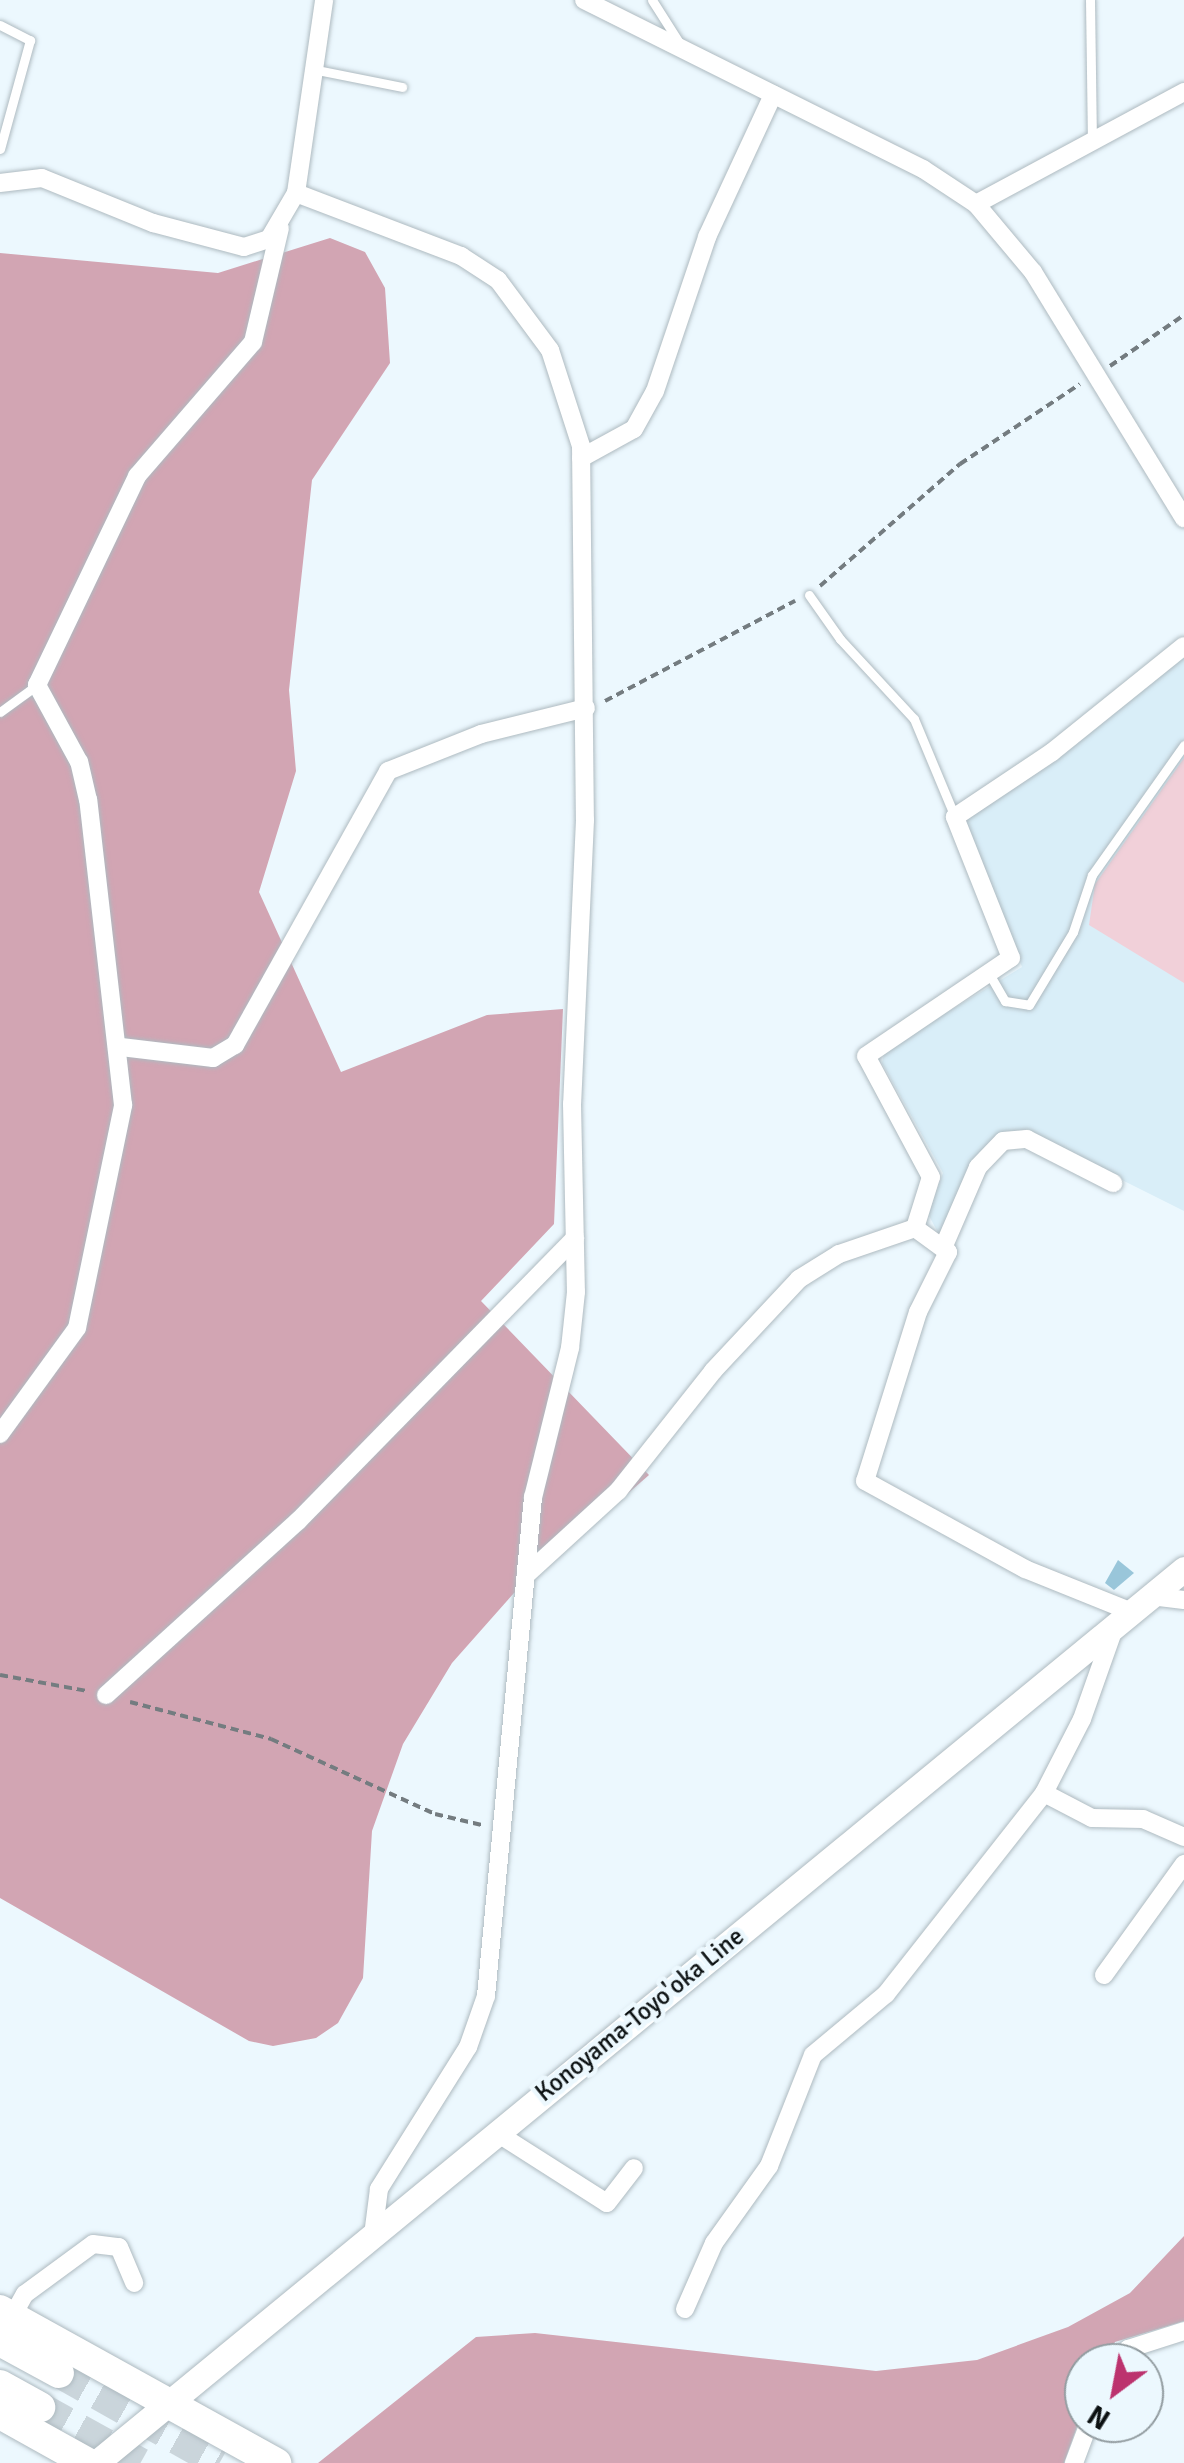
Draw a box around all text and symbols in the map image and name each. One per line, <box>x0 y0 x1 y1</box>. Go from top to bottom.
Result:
street label: Konoyama-Toyo'oka Line <box>530 1922 750 2108</box>
north arrow <box>1064 2343 1164 2443</box>
text: N <box>1082 2397 1116 2436</box>

